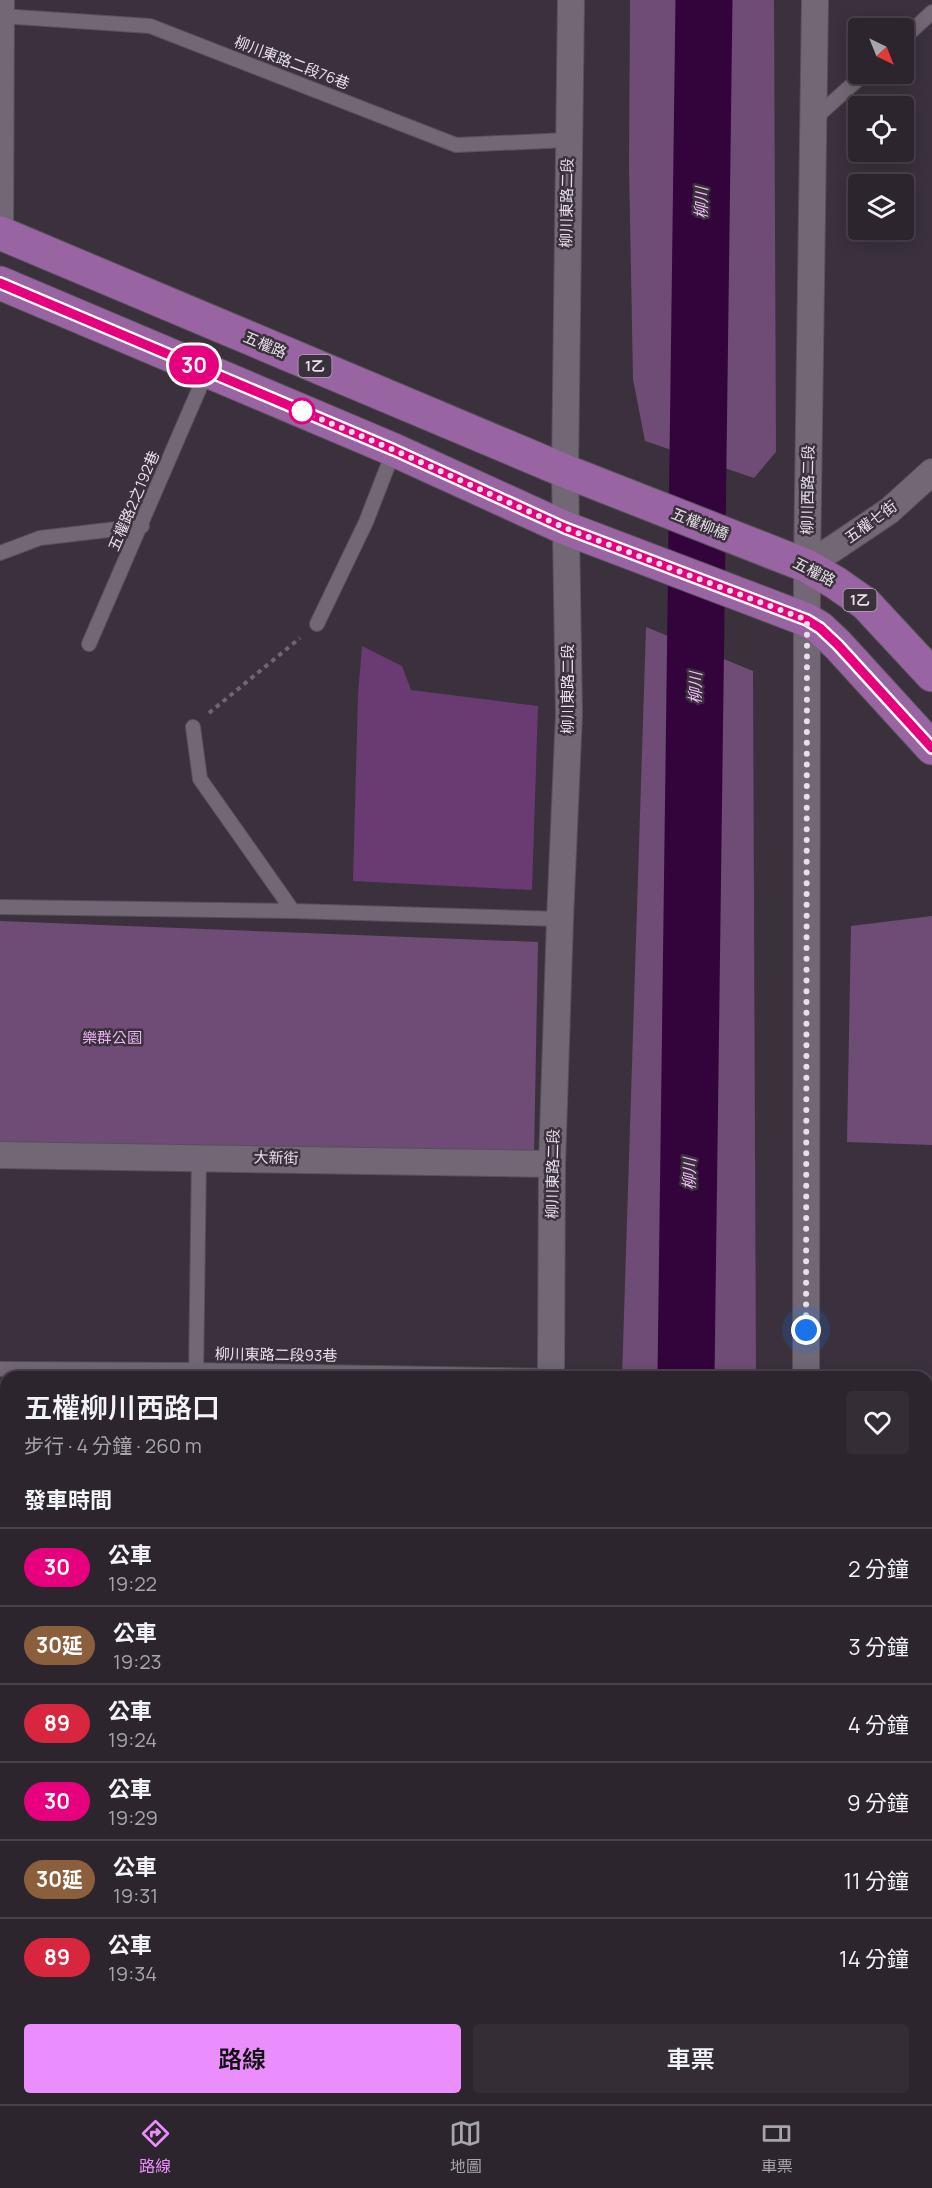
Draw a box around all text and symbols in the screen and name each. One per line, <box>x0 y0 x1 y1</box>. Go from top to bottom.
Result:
north arrow <box>848 18 914 84</box>
map controls <box>848 18 914 240</box>
street label: 柳川東路二段76巷 <box>232 31 353 94</box>
button: locate <box>848 96 914 162</box>
street label: 柳川東路二段 <box>555 158 578 248</box>
button: layers <box>848 174 914 240</box>
water label: 柳川 <box>690 185 712 219</box>
street label: 五權路 <box>240 326 290 363</box>
line badge: 30 <box>167 346 221 385</box>
text: 30 <box>181 351 207 379</box>
road number: 1乙 <box>298 355 332 377</box>
unlabelled marker <box>289 398 315 424</box>
street label: 柳川西路二段 <box>796 445 819 535</box>
street label: 五權路2之192巷 <box>103 447 164 554</box>
street label: 五權七街 <box>840 495 901 548</box>
street label: 五權柳橋 <box>668 503 732 545</box>
street label: 五權路 <box>789 552 839 591</box>
road number: 1乙 <box>844 589 876 611</box>
street label: 柳川東路二段 <box>557 644 578 734</box>
water label: 柳川 <box>684 670 706 704</box>
park label: 樂群公園 <box>82 1027 142 1048</box>
street label: 柳川東路二段 <box>541 1129 564 1219</box>
street label: 大新街 <box>253 1147 299 1168</box>
water label: 柳川 <box>678 1156 700 1190</box>
your location <box>791 1315 821 1345</box>
street label: 柳川東路二段93巷 <box>215 1343 337 1366</box>
text: 五權柳川西路口 <box>24 1388 220 1426</box>
button: heart <box>846 1391 909 1454</box>
text: 步行 · 4 分鐘 · 260 m <box>24 1432 202 1459</box>
text: 發車時間 <box>24 1485 112 1515</box>
text: 公車 <box>108 1540 152 1570</box>
text: 30 <box>44 1553 70 1581</box>
text: 2 分鐘 <box>848 1554 909 1584</box>
text: 19:22 <box>108 1570 157 1597</box>
text: 公車 <box>113 1618 157 1648</box>
text: 30延 <box>36 1631 83 1659</box>
text: 3 分鐘 <box>848 1632 909 1662</box>
text: 19:23 <box>113 1648 162 1675</box>
text: 公車 <box>108 1696 152 1726</box>
text: 89 <box>44 1709 70 1737</box>
text: 4 分鐘 <box>848 1710 909 1740</box>
text: 19:24 <box>108 1726 157 1753</box>
text: 公車 <box>108 1774 152 1804</box>
text: 30 <box>44 1787 70 1815</box>
text: 9 分鐘 <box>847 1788 909 1818</box>
text: 19:29 <box>108 1804 158 1831</box>
text: 公車 <box>113 1852 157 1882</box>
text: 30延 <box>36 1865 83 1893</box>
text: 11 分鐘 <box>843 1866 909 1896</box>
text: 19:31 <box>113 1882 158 1909</box>
text: 公車 <box>108 1930 152 1960</box>
text: 89 <box>44 1943 70 1971</box>
text: 14 分鐘 <box>839 1944 909 1974</box>
text: 19:34 <box>108 1960 157 1987</box>
button: 路線 <box>24 2024 461 2093</box>
button: 車票 <box>473 2024 909 2093</box>
tab: 路線 <box>139 2117 172 2177</box>
tab: 地圖 <box>449 2117 482 2177</box>
tab: 車票 <box>760 2117 793 2177</box>

